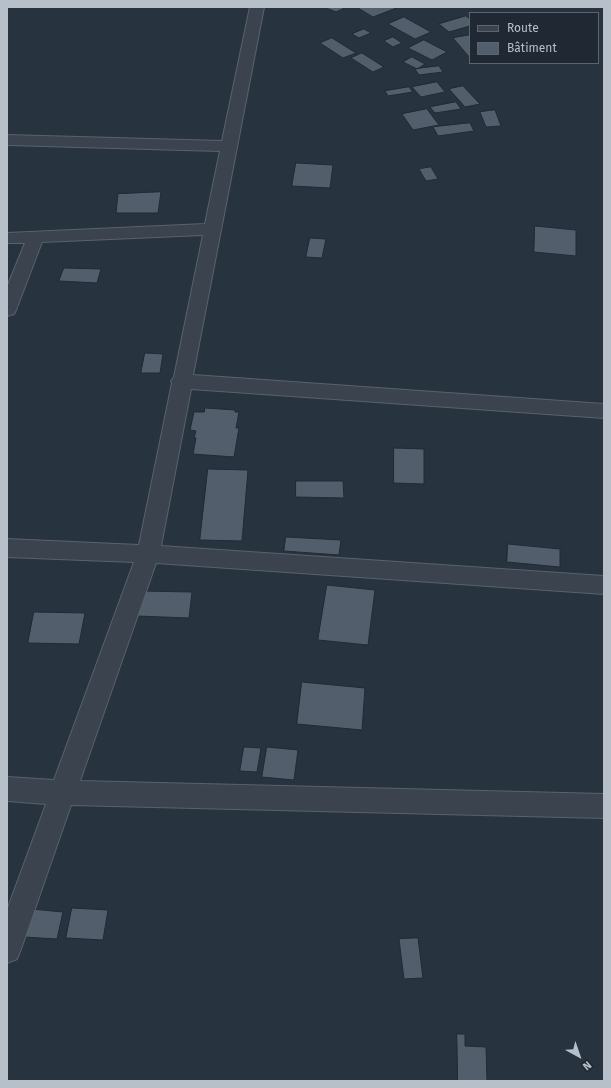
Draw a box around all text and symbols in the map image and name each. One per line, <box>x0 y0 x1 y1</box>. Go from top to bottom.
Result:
legend <box>469 12 599 64</box>
text: Route <box>507 21 539 35</box>
text: Bâtiment <box>507 41 557 55</box>
north arrow <box>559 1036 599 1076</box>
text: N <box>580 1058 594 1073</box>

